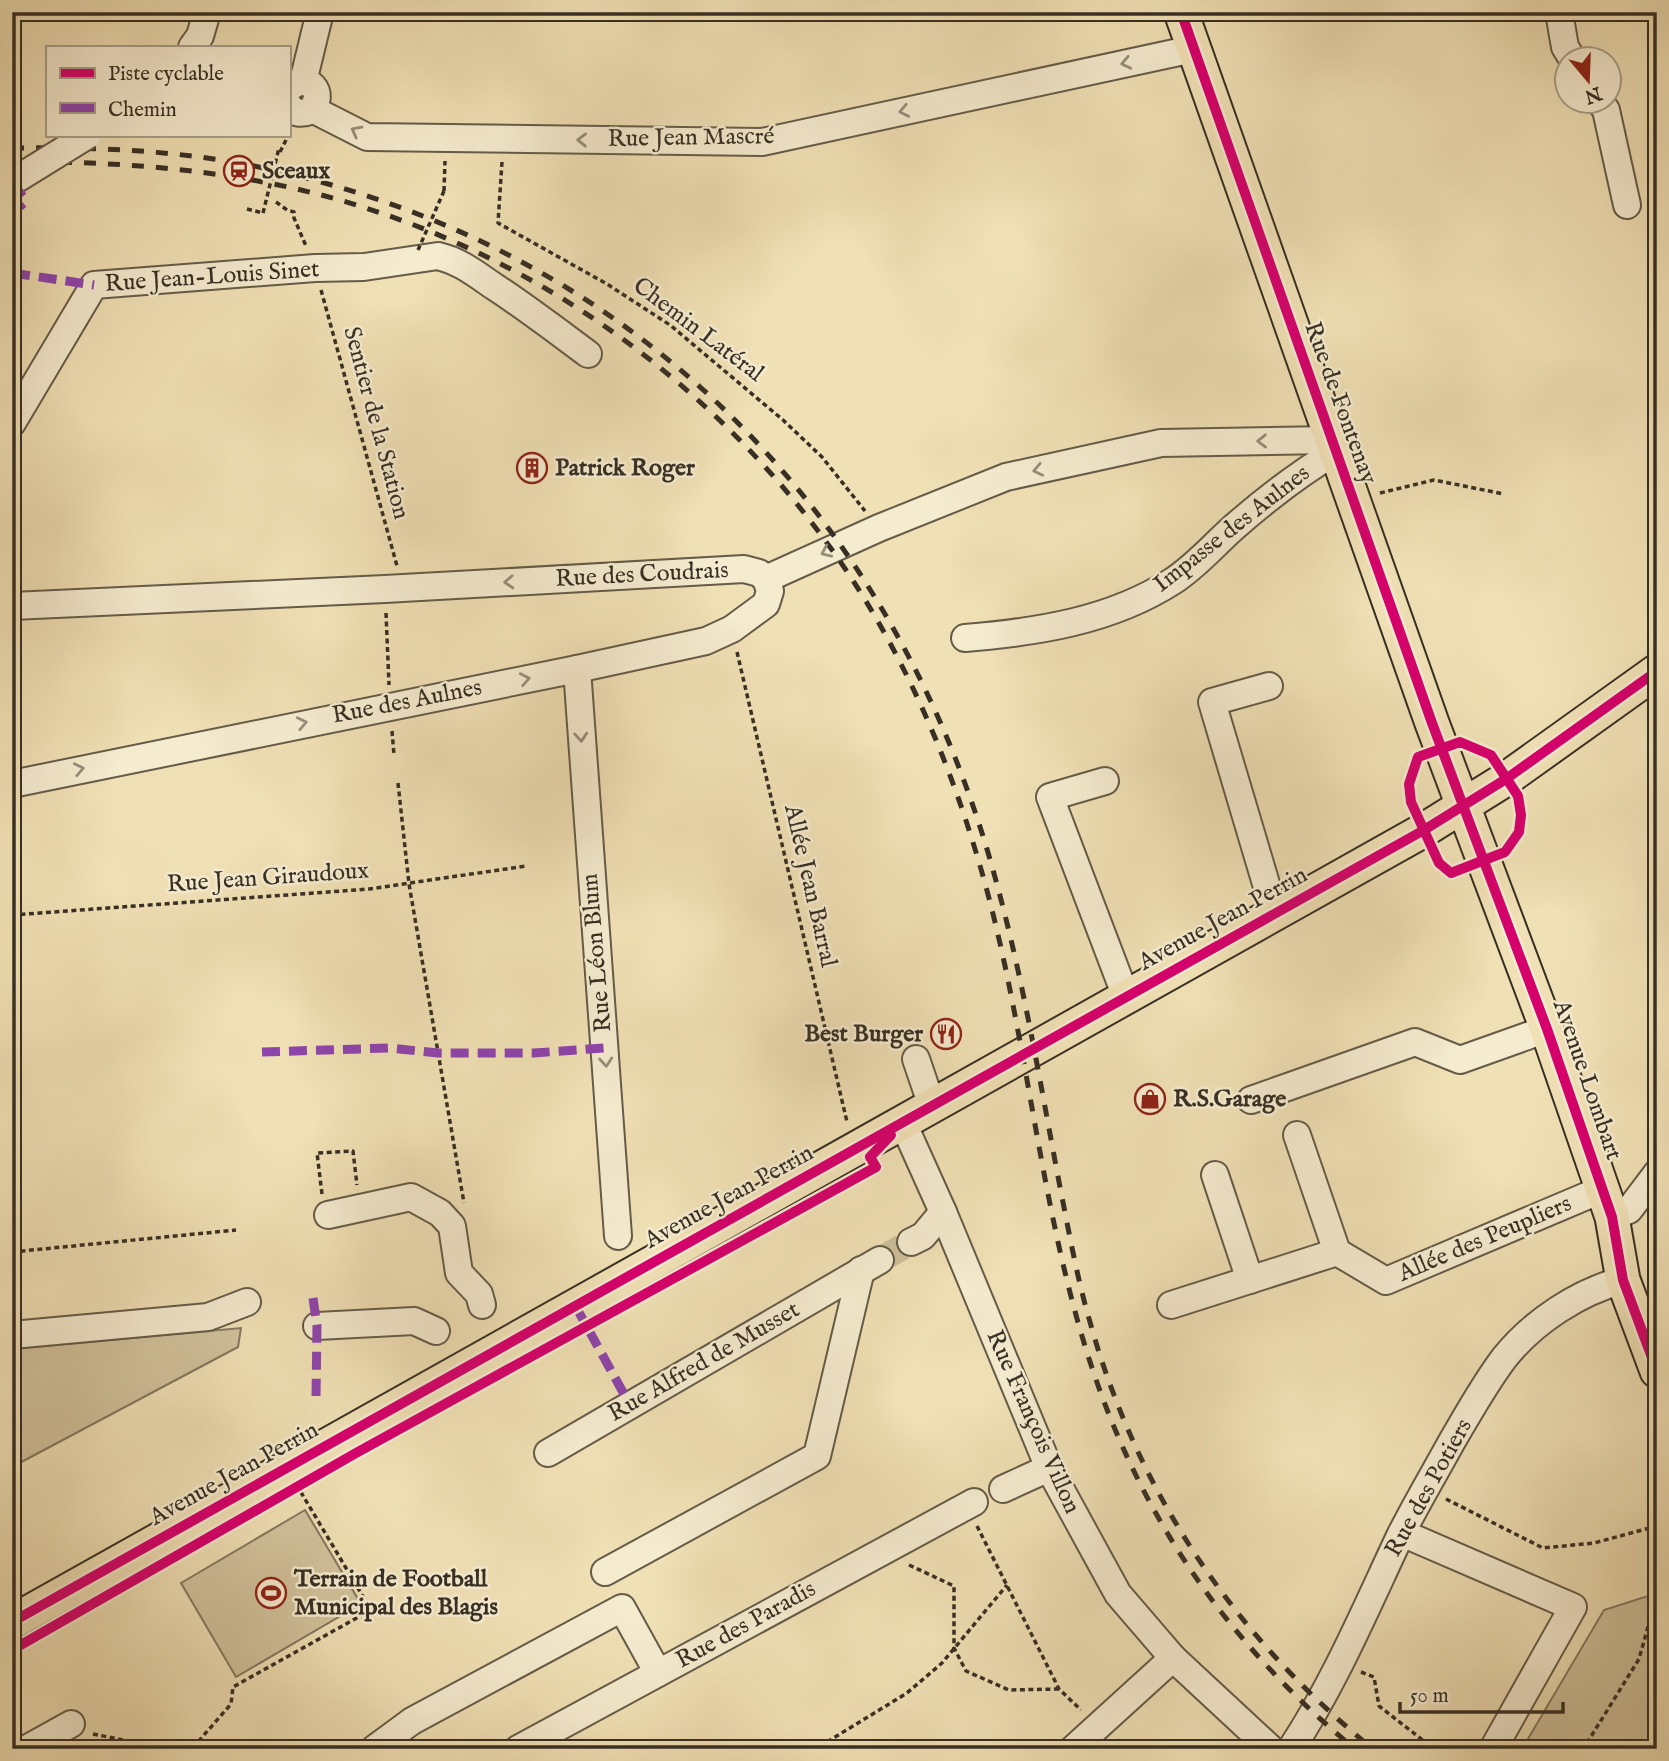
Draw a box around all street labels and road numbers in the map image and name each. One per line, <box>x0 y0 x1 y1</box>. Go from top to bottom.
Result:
street label: Rue Jean Mascré <box>607 121 775 155</box>
street label: Rue Jean-Louis Sinet <box>104 254 320 300</box>
street label: Chemin Latéral <box>626 271 770 390</box>
street label: Rue de Fontenay <box>1296 318 1384 489</box>
street label: Sentier de la Station <box>335 323 417 523</box>
street label: Impasse des Aulnes <box>1147 458 1317 600</box>
street label: Rue des Coudrais <box>554 555 730 595</box>
street label: Rue des Aulnes <box>330 672 484 732</box>
street label: Allée Jean Barral <box>776 801 844 971</box>
street label: Rue Jean Giraudoux <box>166 855 370 901</box>
street label: Avenue Jean Perrin <box>1132 860 1313 979</box>
street label: Rue Léon Blum <box>575 872 619 1034</box>
street label: Avenue Lombart <box>1545 995 1629 1164</box>
street label: Avenue Jean Perrin <box>638 1138 819 1257</box>
street label: Allée des Peupliers <box>1393 1189 1576 1290</box>
street label: Rue Alfred de Musset <box>603 1295 805 1429</box>
street label: Rue François Villon <box>979 1325 1087 1519</box>
street label: Rue des Potiers <box>1378 1413 1480 1563</box>
street label: Avenue Jean Perrin <box>143 1415 324 1534</box>
street label: Rue des Paradis <box>671 1574 821 1676</box>

